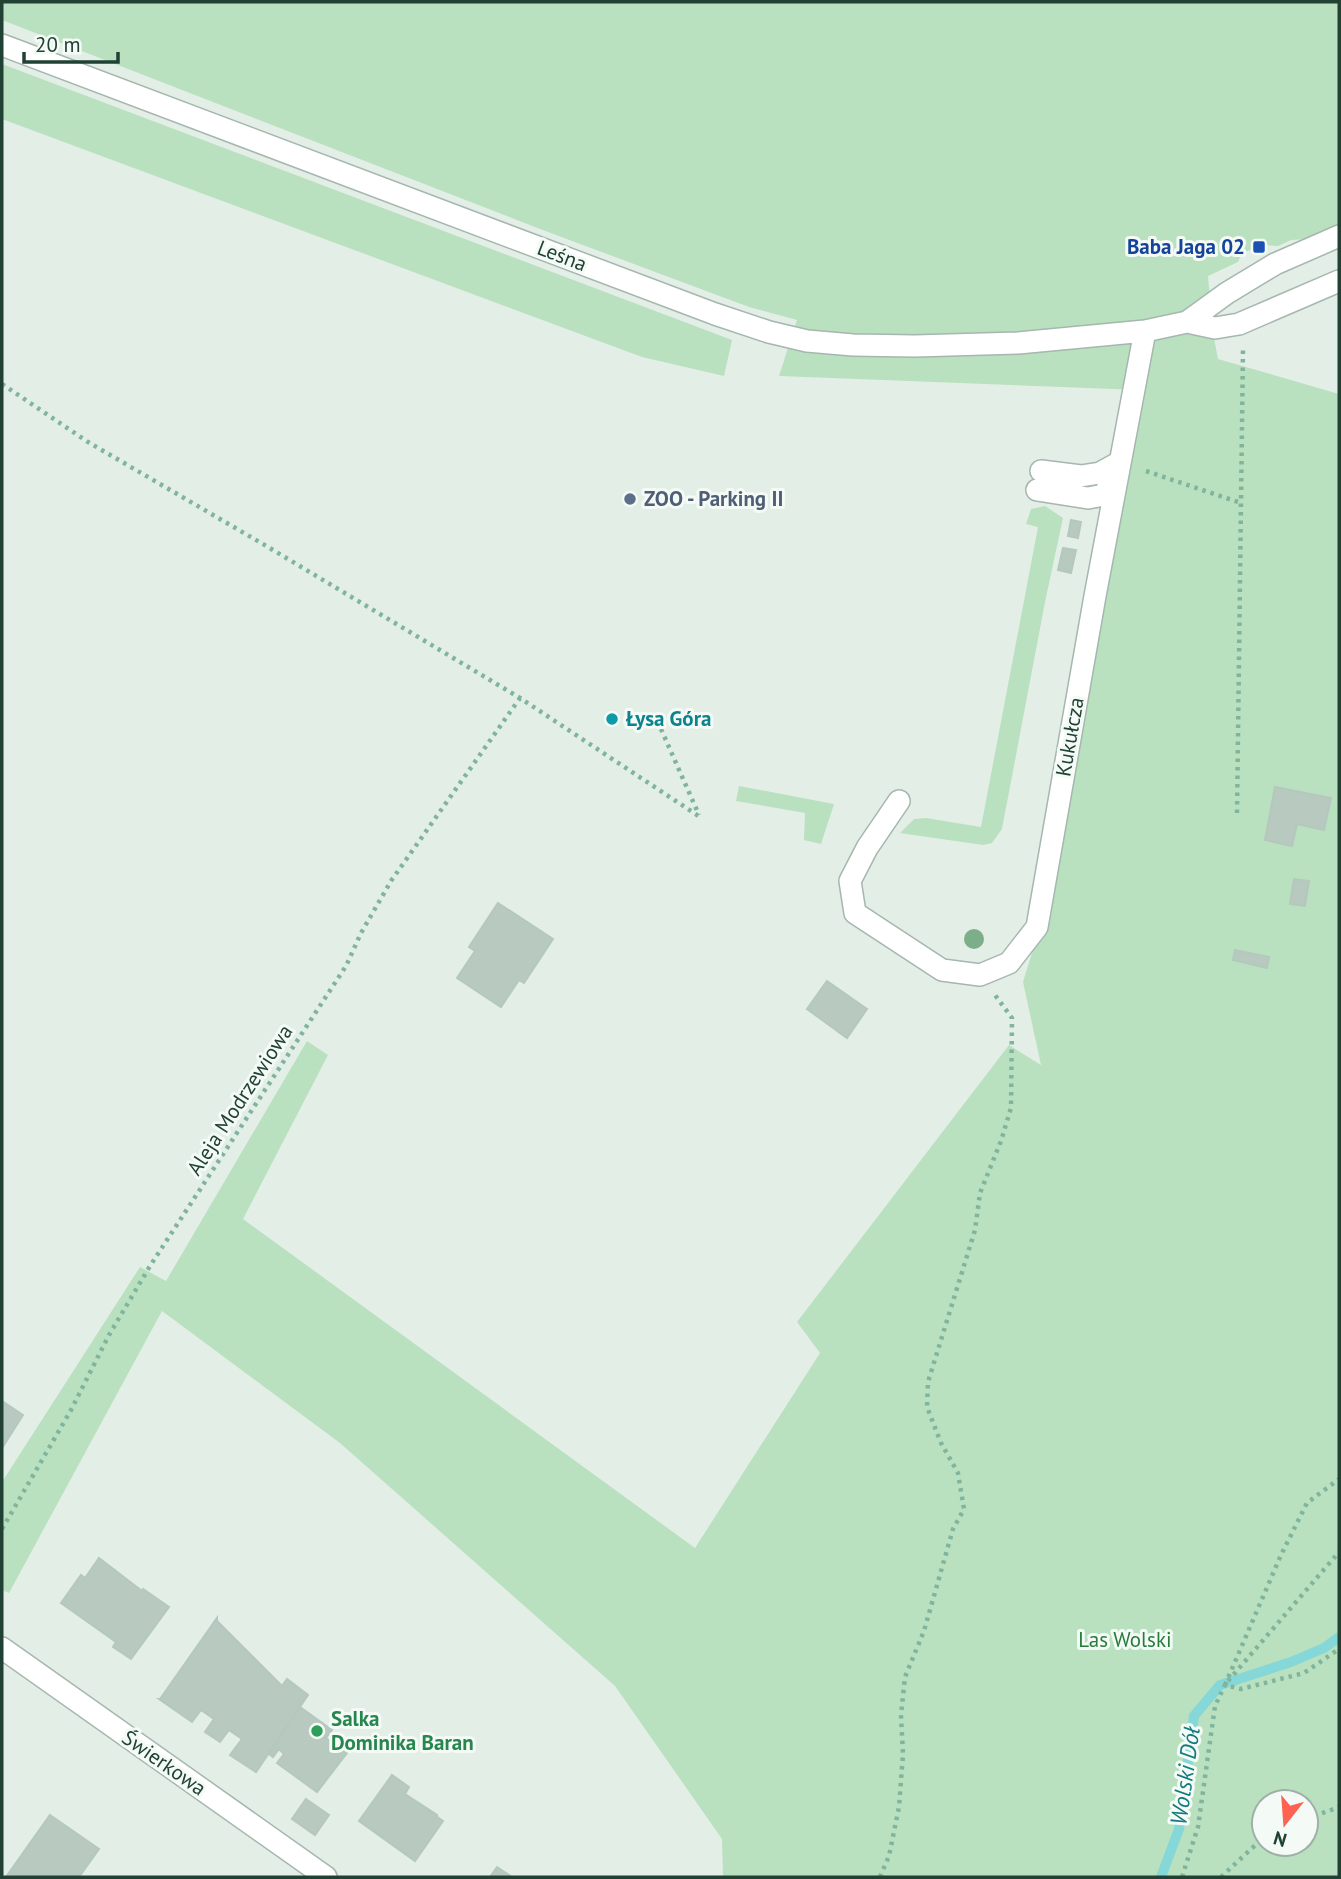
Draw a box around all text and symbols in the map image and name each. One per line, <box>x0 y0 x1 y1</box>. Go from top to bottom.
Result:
scale bar <box>24 21 119 65</box>
text: 20 m <box>35 31 81 58</box>
place label: Baba Jaga 02 <box>1127 233 1245 260</box>
street label: Leśna <box>534 234 591 277</box>
marker: Baba Jaga 02 <box>1251 239 1267 255</box>
place label: ZOO - Parking II <box>644 485 783 512</box>
marker: ZOO - Parking II <box>622 491 638 507</box>
street label: Kukułcza <box>1049 695 1090 779</box>
place label: Łysa Góra <box>626 705 711 732</box>
marker: Łysa Góra <box>604 711 620 727</box>
street label: Aleja Modrzewiowa <box>181 1019 298 1180</box>
park label: Las Wolski <box>1078 1626 1172 1653</box>
place label: Salka Dominika Baran <box>331 1705 474 1756</box>
marker: Salka Dominika Baran <box>309 1723 325 1739</box>
water label: Wolski Dół <box>1163 1723 1206 1827</box>
street label: Świerkowa <box>117 1724 212 1801</box>
north arrow <box>1250 1788 1320 1858</box>
text: N <box>1271 1826 1290 1853</box>

